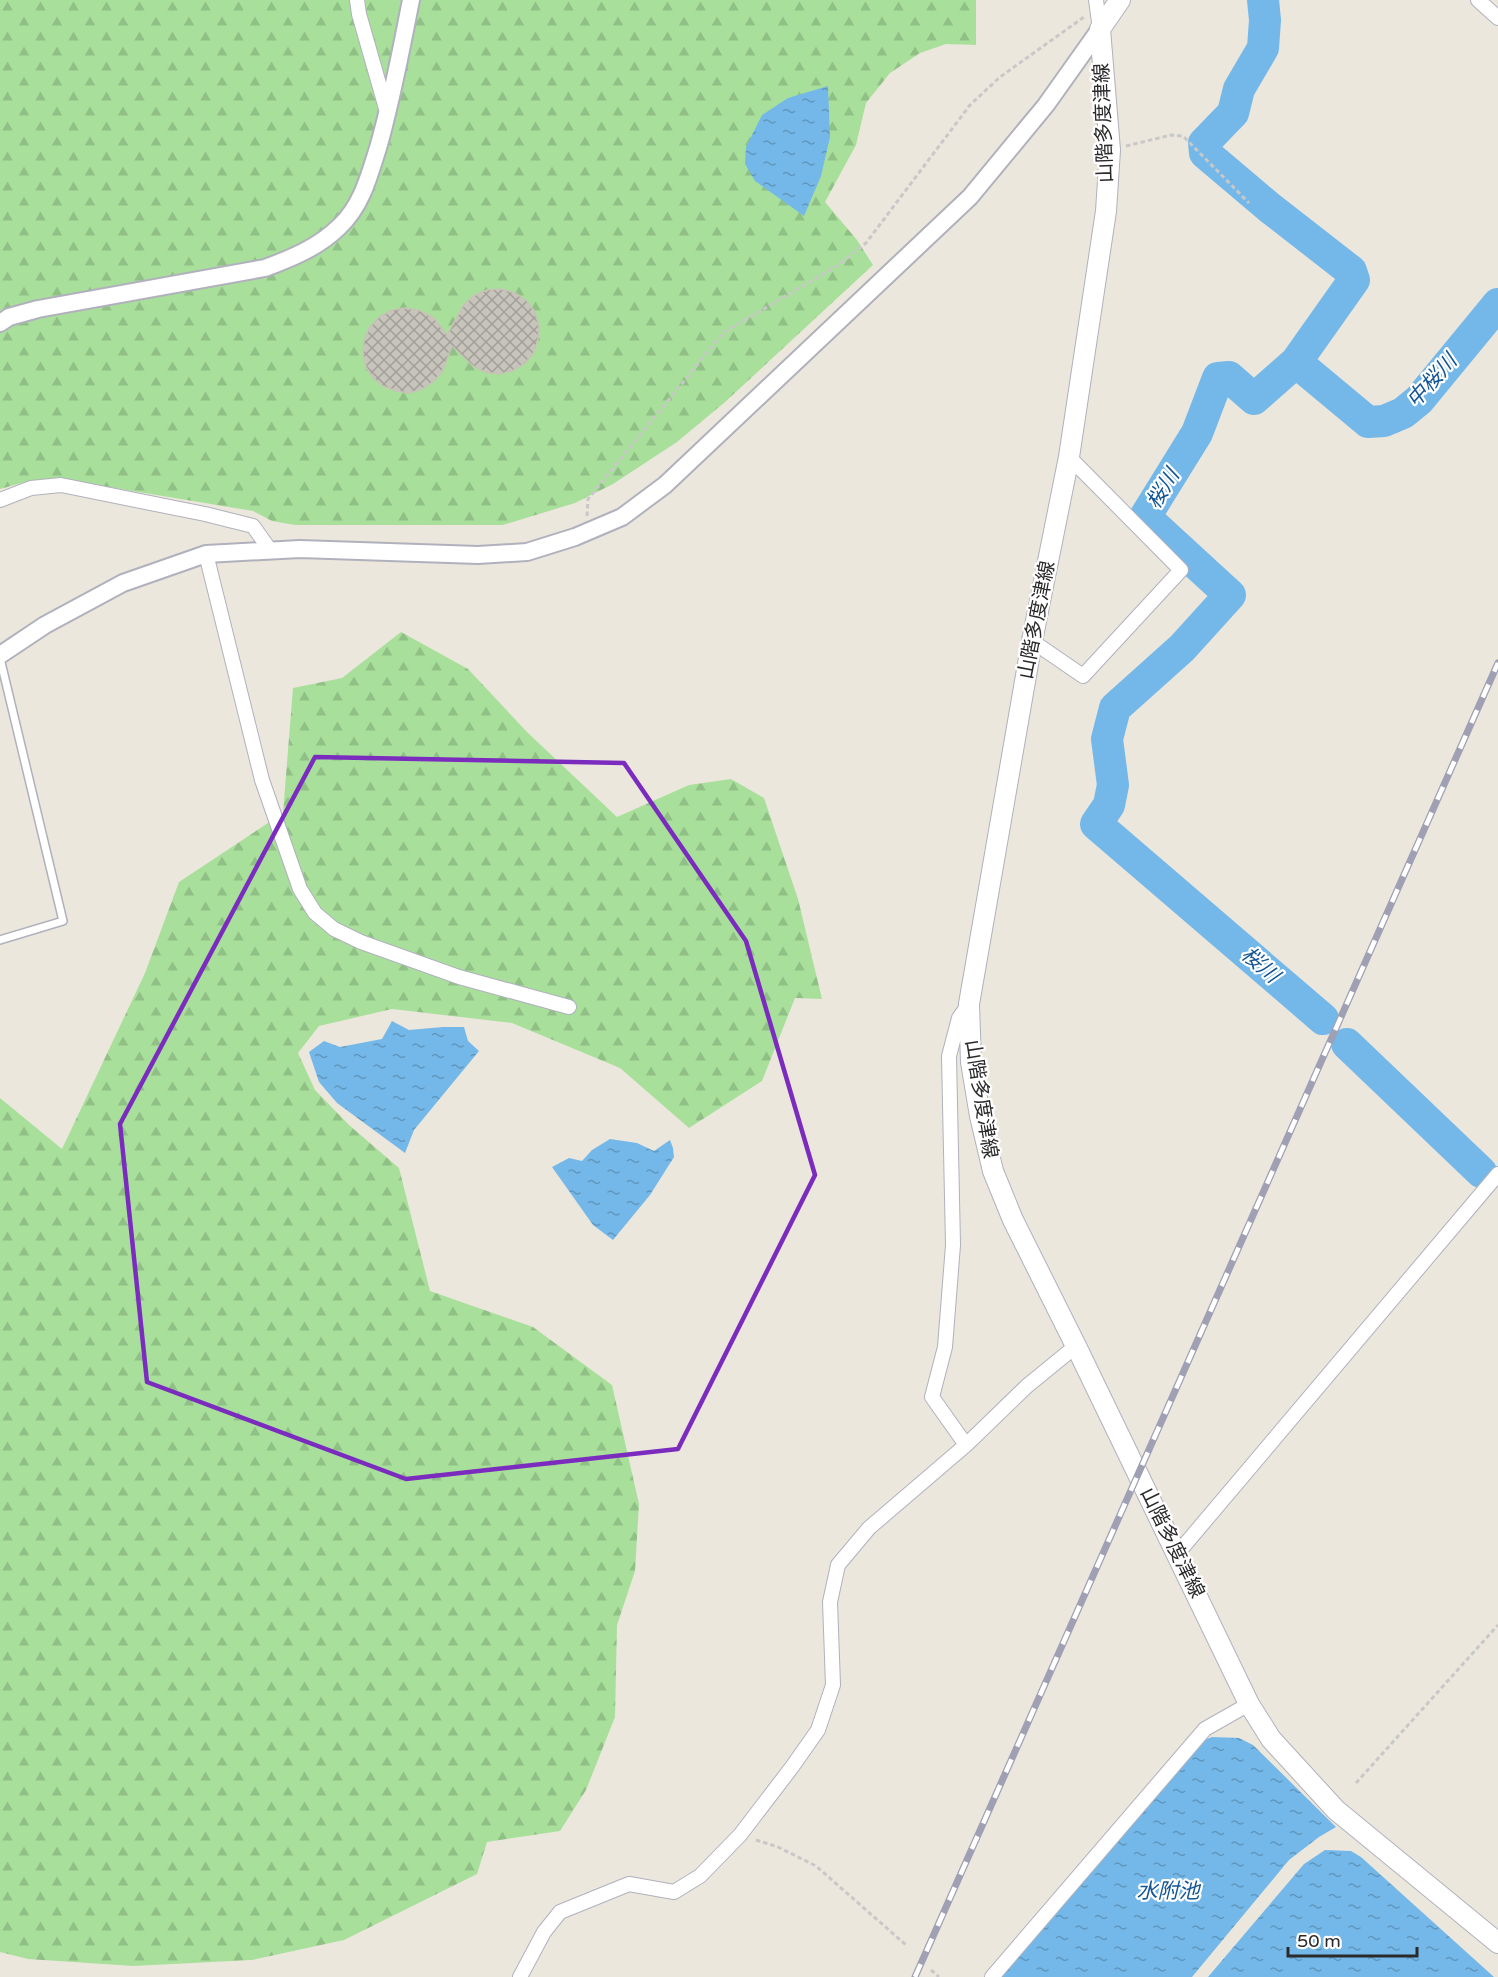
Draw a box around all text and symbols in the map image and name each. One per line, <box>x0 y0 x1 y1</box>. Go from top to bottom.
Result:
street label: 山階多度津線 <box>1090 63 1118 183</box>
water label: 中桜川 <box>1402 348 1464 413</box>
water label: 桜川 <box>1141 463 1186 513</box>
street label: 山階多度津線 <box>1014 559 1060 681</box>
water label: 桜川 <box>1236 942 1286 990</box>
street label: 山階多度津線 <box>960 1038 1002 1160</box>
street label: 山階多度津線 <box>1135 1484 1209 1602</box>
water label: 水附池 <box>1137 1879 1201 1904</box>
scale bar <box>1288 1920 1417 1958</box>
text: 50 m <box>1297 1930 1341 1952</box>

